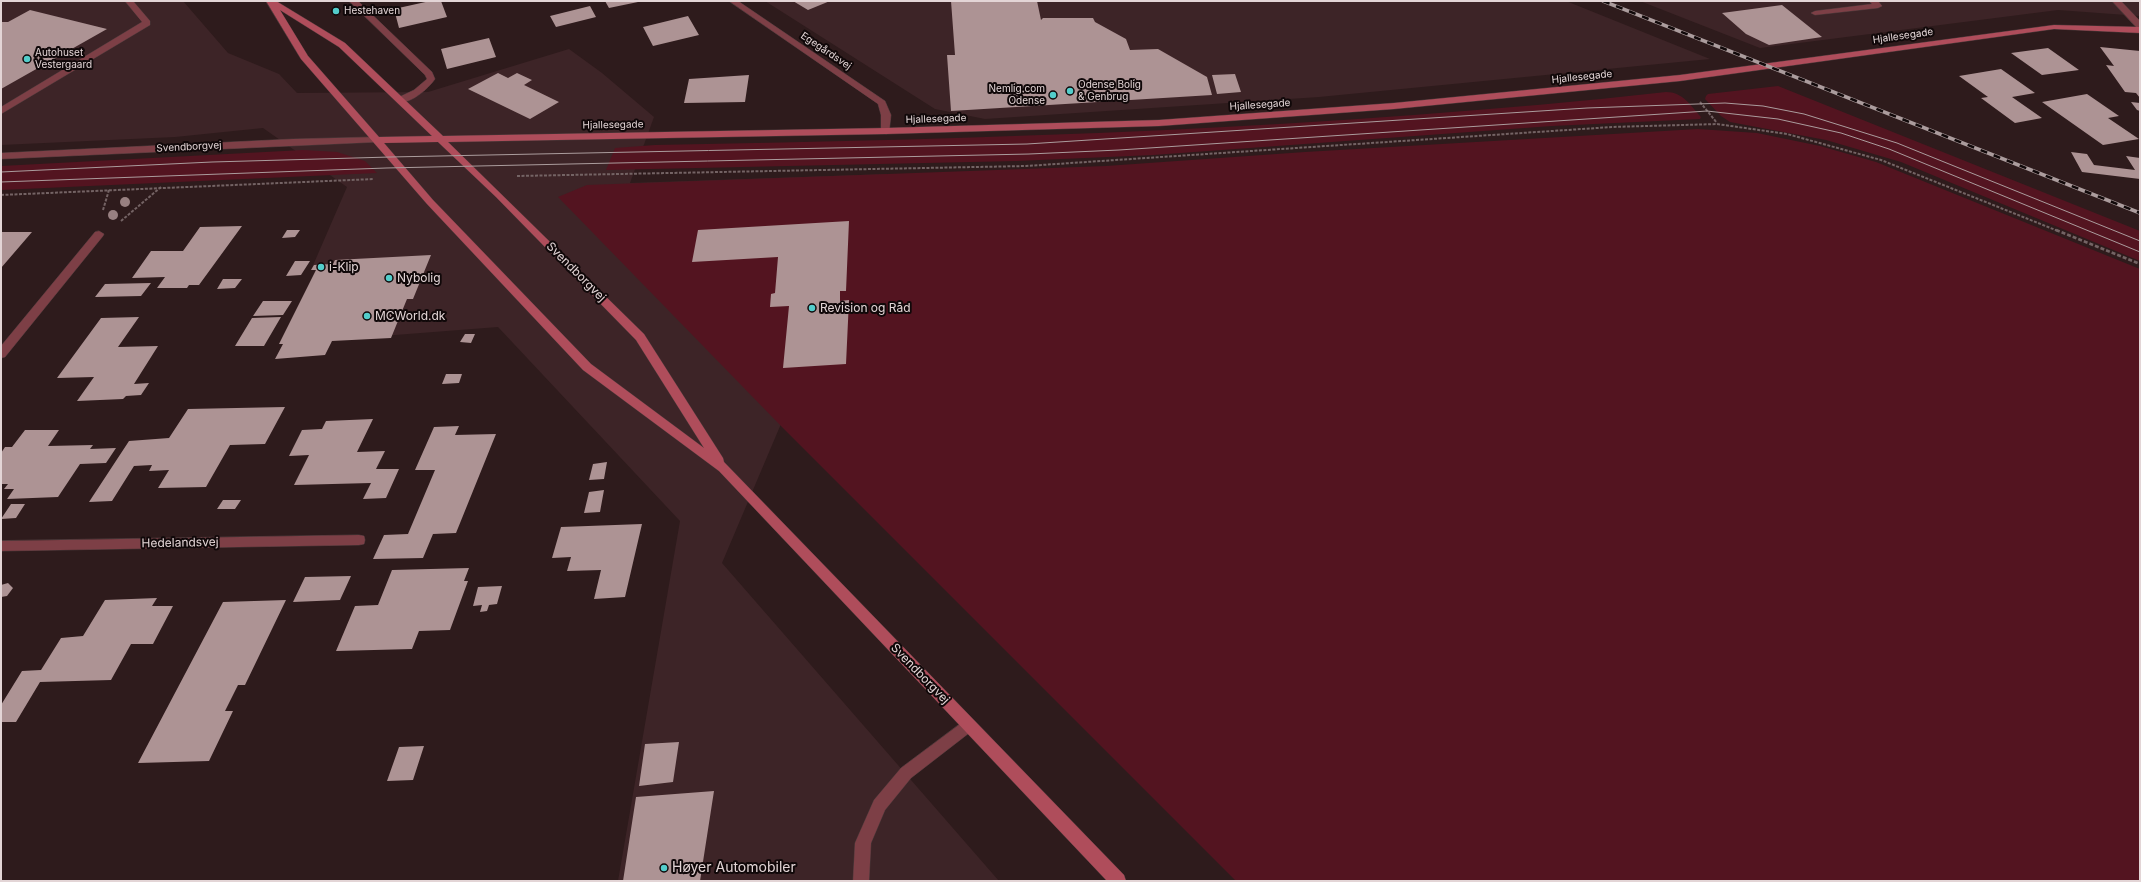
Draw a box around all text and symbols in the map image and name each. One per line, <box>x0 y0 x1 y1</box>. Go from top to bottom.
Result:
place label: Hestehaven <box>344 5 400 17</box>
marker: Hestehaven <box>331 6 341 16</box>
street label: Hjallesegade <box>1872 26 1934 46</box>
street label: Egegårdsvej <box>798 30 854 72</box>
place label: Autohuset Vestergaard <box>35 47 92 70</box>
marker: Autohuset Vestergaard <box>22 54 32 64</box>
street label: Hjallesegade <box>1551 68 1613 86</box>
place label: Odense Bolig & Genbrug <box>1078 79 1141 102</box>
place label: Nemlig.com Odense <box>989 83 1045 106</box>
marker: Odense Bolig & Genbrug <box>1065 86 1075 96</box>
marker: Nemlig.com Odense <box>1048 90 1058 100</box>
street label: Hjallesegade <box>1229 97 1291 113</box>
street label: Hjallesegade <box>905 112 967 126</box>
street label: Hjallesegade <box>582 118 644 132</box>
street label: Svendborgvej <box>156 139 222 155</box>
street label: Svendborgvej <box>543 239 609 305</box>
place label: i-Klip <box>329 260 359 274</box>
marker: i-Klip <box>316 262 326 272</box>
place label: Nybolig <box>397 271 441 285</box>
marker: Nybolig <box>384 273 394 283</box>
place label: Revision og Råd <box>820 301 911 315</box>
marker: Revision og Råd <box>807 303 817 313</box>
place label: MCWorld.dk <box>375 309 445 323</box>
marker: MCWorld.dk <box>362 311 372 321</box>
street label: Hedelandsvej <box>141 535 219 551</box>
street label: Svendborgvej <box>888 641 952 707</box>
place label: Høyer Automobiler <box>672 860 796 876</box>
marker: Høyer Automobiler <box>659 863 669 873</box>

